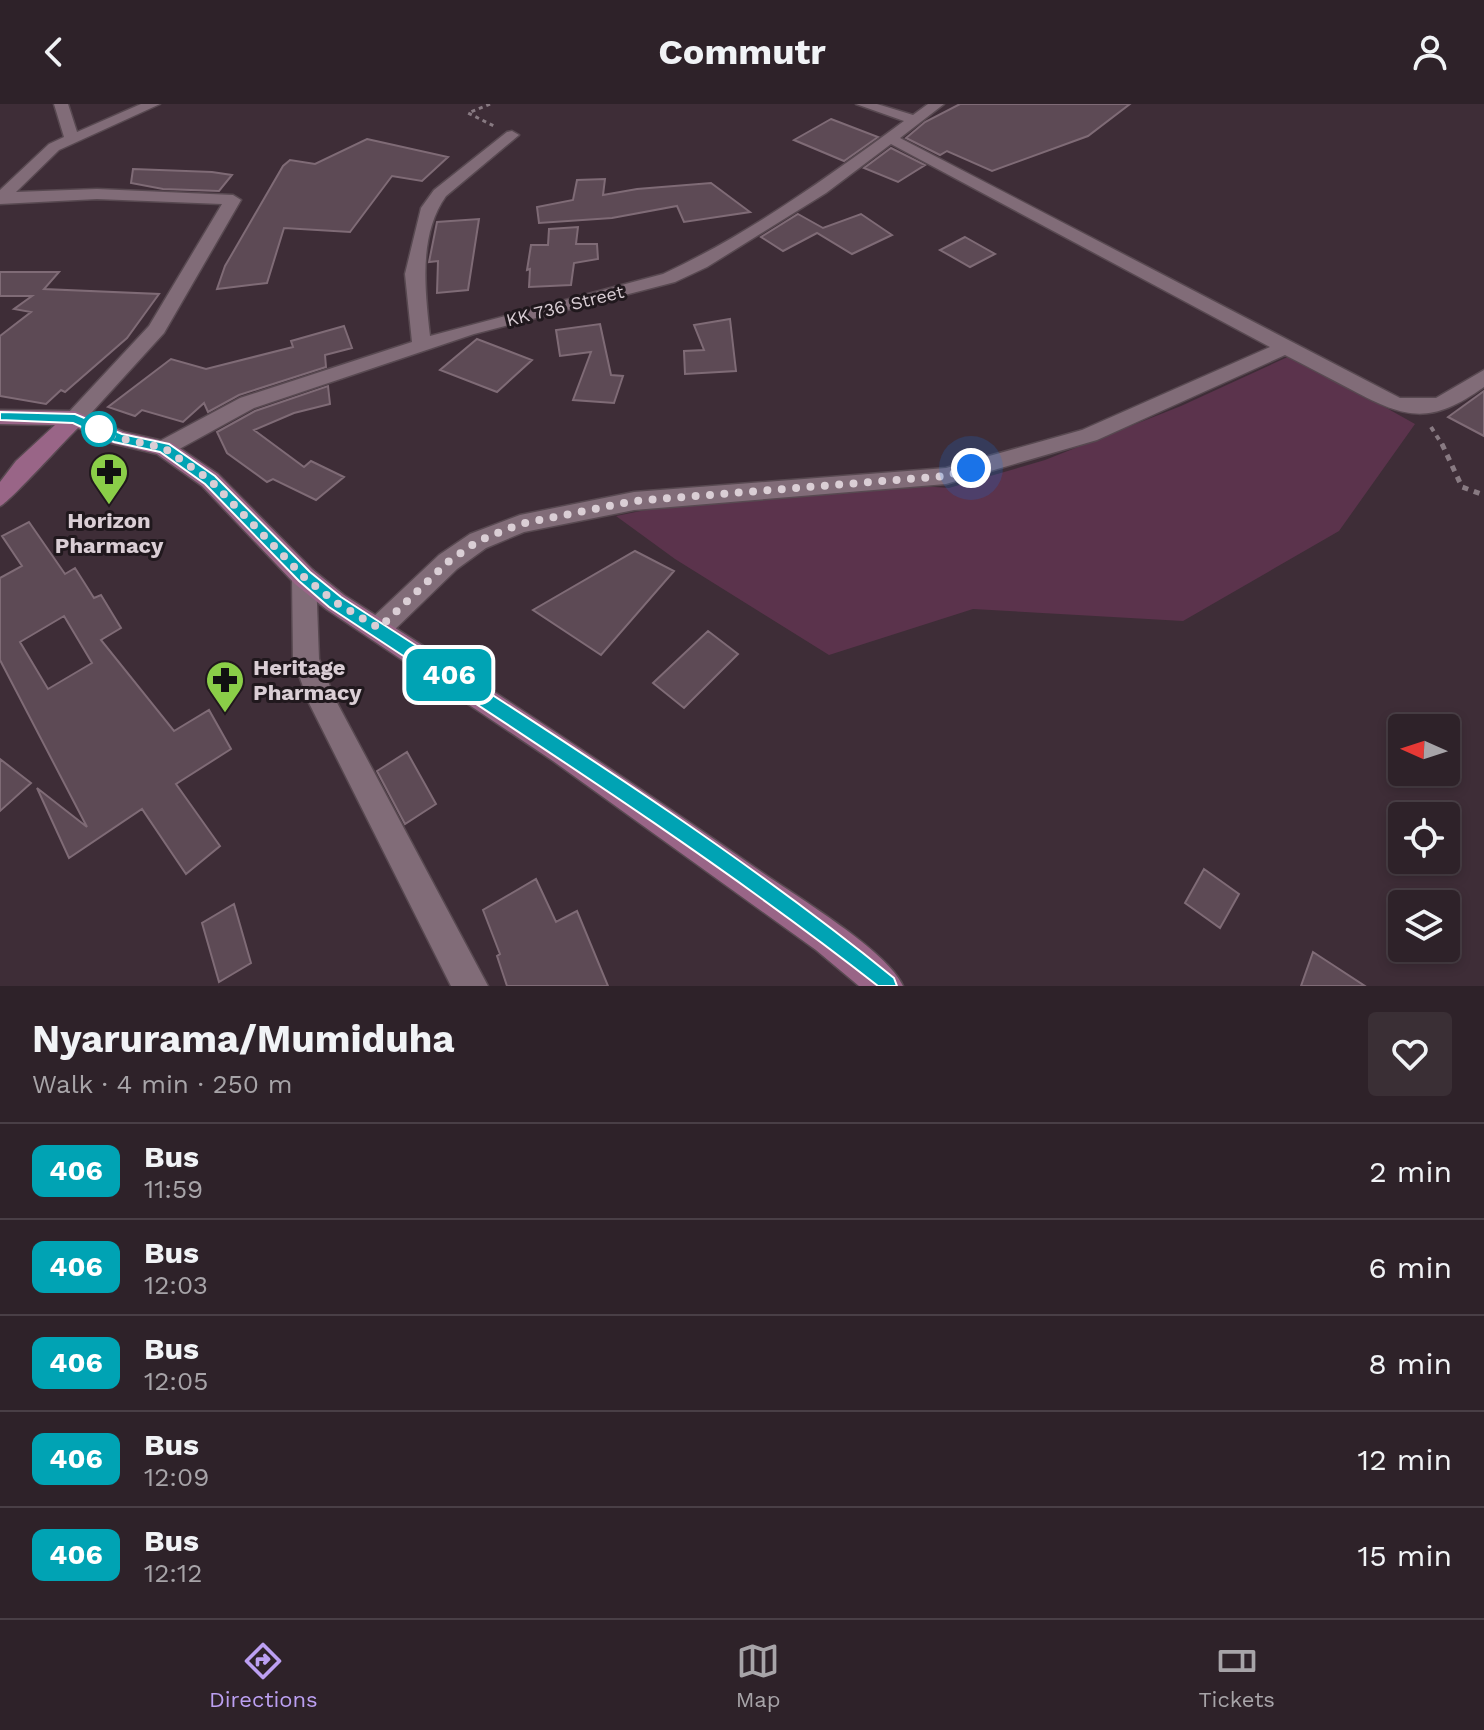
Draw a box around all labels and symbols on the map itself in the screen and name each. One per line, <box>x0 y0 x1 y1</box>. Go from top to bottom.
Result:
street label: KK 736 Street <box>504 281 626 330</box>
unlabelled marker <box>82 412 116 446</box>
your location <box>951 448 991 488</box>
pharmacy icon: Horizon Pharmacy <box>88 451 130 506</box>
place label: Horizon Pharmacy <box>55 508 164 558</box>
line badge: 406 <box>403 649 495 701</box>
place label: Heritage Pharmacy <box>253 655 362 705</box>
pharmacy icon: Heritage Pharmacy <box>204 659 246 714</box>
north arrow <box>1388 714 1460 786</box>

